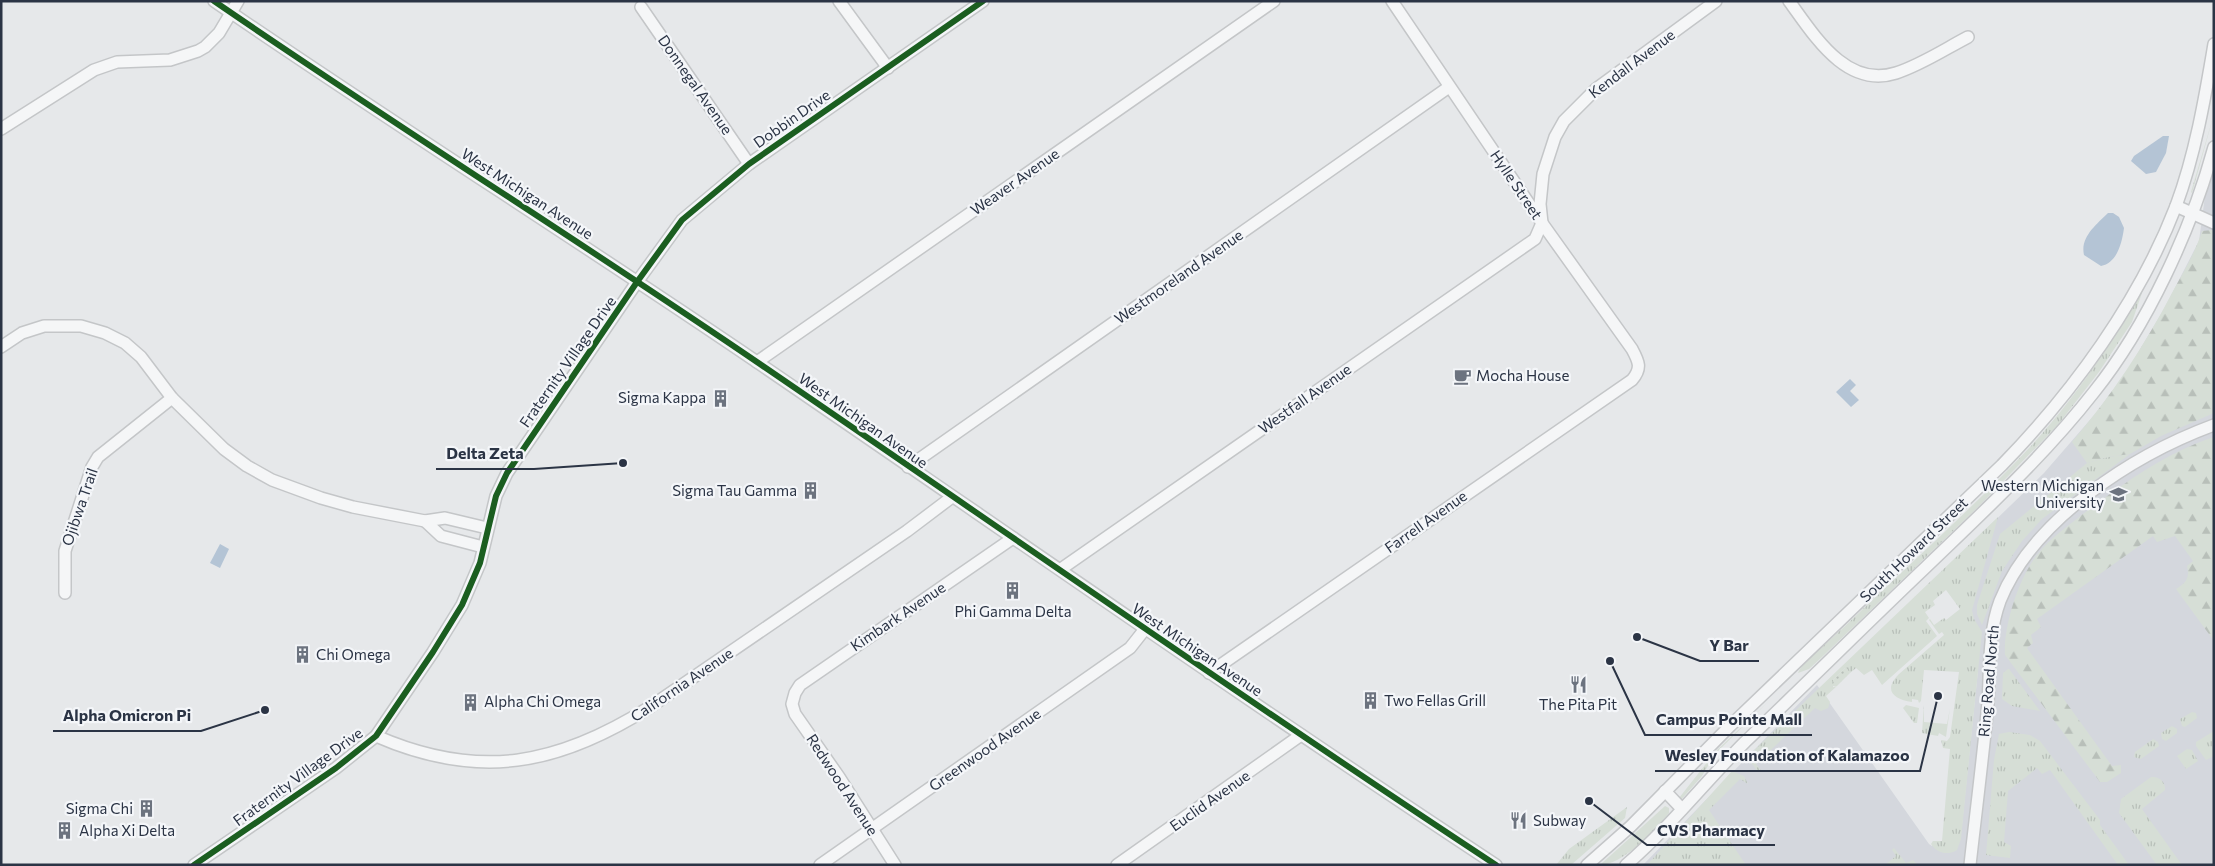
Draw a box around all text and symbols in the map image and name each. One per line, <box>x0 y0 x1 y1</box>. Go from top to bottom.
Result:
street label: Kendall Avenue <box>1585 25 1678 101</box>
street label: Donnegal Avenue <box>655 31 737 138</box>
street label: Dobbin Drive <box>750 85 833 151</box>
street label: West Michigan Avenue <box>458 144 597 243</box>
street label: Weaver Avenue <box>967 144 1062 218</box>
street label: Hylle Street <box>1487 146 1547 223</box>
street label: Westmoreland Avenue <box>1111 225 1246 327</box>
street label: Fraternity Village Drive <box>515 292 619 430</box>
street label: Westfall Avenue <box>1255 359 1354 437</box>
cafe icon: Mocha House <box>1452 366 1472 386</box>
place label: Mocha House <box>1476 366 1569 384</box>
street label: West Michigan Avenue <box>796 369 932 472</box>
place label: Sigma Kappa <box>618 388 706 406</box>
building icon: Sigma Kappa <box>710 388 730 408</box>
callout: Delta Zeta <box>436 438 534 469</box>
text: Delta Zeta <box>446 443 524 462</box>
street label: Ojibwa Trail <box>57 465 101 548</box>
place label: Western Michigan University <box>1981 476 2104 511</box>
place label: Sigma Tau Gamma <box>672 481 797 499</box>
building icon: Sigma Tau Gamma <box>801 481 821 501</box>
school or university icon: Western Michigan University <box>2108 485 2128 505</box>
street label: Farrell Avenue <box>1381 486 1470 556</box>
street label: South Howard Street <box>1856 493 1971 605</box>
street label: Kimbark Avenue <box>847 578 948 655</box>
building icon: Phi Gamma Delta <box>1003 581 1023 601</box>
street label: West Michigan Avenue <box>1129 599 1266 700</box>
place label: Phi Gamma Delta <box>954 602 1072 620</box>
street label: Ring Road North <box>1974 624 2002 738</box>
callout: Y Bar <box>1700 630 1759 661</box>
text: Y Bar <box>1709 635 1749 654</box>
street label: California Avenue <box>627 643 736 725</box>
building icon: Chi Omega <box>292 645 312 665</box>
place label: Chi Omega <box>316 645 391 663</box>
restaurant icon: The Pita Pit <box>1568 674 1588 694</box>
building icon: Two Fellas Grill <box>1360 691 1380 711</box>
place label: Two Fellas Grill <box>1384 691 1486 709</box>
building icon: Alpha Chi Omega <box>460 692 480 712</box>
place label: Alpha Chi Omega <box>484 692 601 710</box>
place label: The Pita Pit <box>1539 695 1617 713</box>
callout: Alpha Omicron Pi <box>53 700 201 731</box>
street label: Greenwood Avenue <box>925 704 1044 794</box>
callout: Campus Pointe Mall <box>1645 704 1812 735</box>
text: Alpha Omicron Pi <box>63 705 191 724</box>
text: Campus Pointe Mall <box>1656 709 1802 728</box>
street label: Fraternity Village Drive <box>229 723 366 829</box>
street label: Redwood Avenue <box>803 730 882 839</box>
callout: Wesley Foundation of Kalamazoo <box>1655 740 1920 771</box>
text: Wesley Foundation of Kalamazoo <box>1665 745 1910 764</box>
street label: Euclid Avenue <box>1166 766 1253 834</box>
place label: Sigma Chi <box>66 799 133 817</box>
building icon: Sigma Chi <box>137 799 157 819</box>
restaurant icon: Subway <box>1509 811 1529 831</box>
place label: Subway <box>1533 811 1586 829</box>
callout: CVS Pharmacy <box>1647 814 1775 845</box>
text: CVS Pharmacy <box>1657 820 1765 839</box>
building icon: Alpha Xi Delta <box>55 821 75 841</box>
place label: Alpha Xi Delta <box>79 821 175 839</box>

